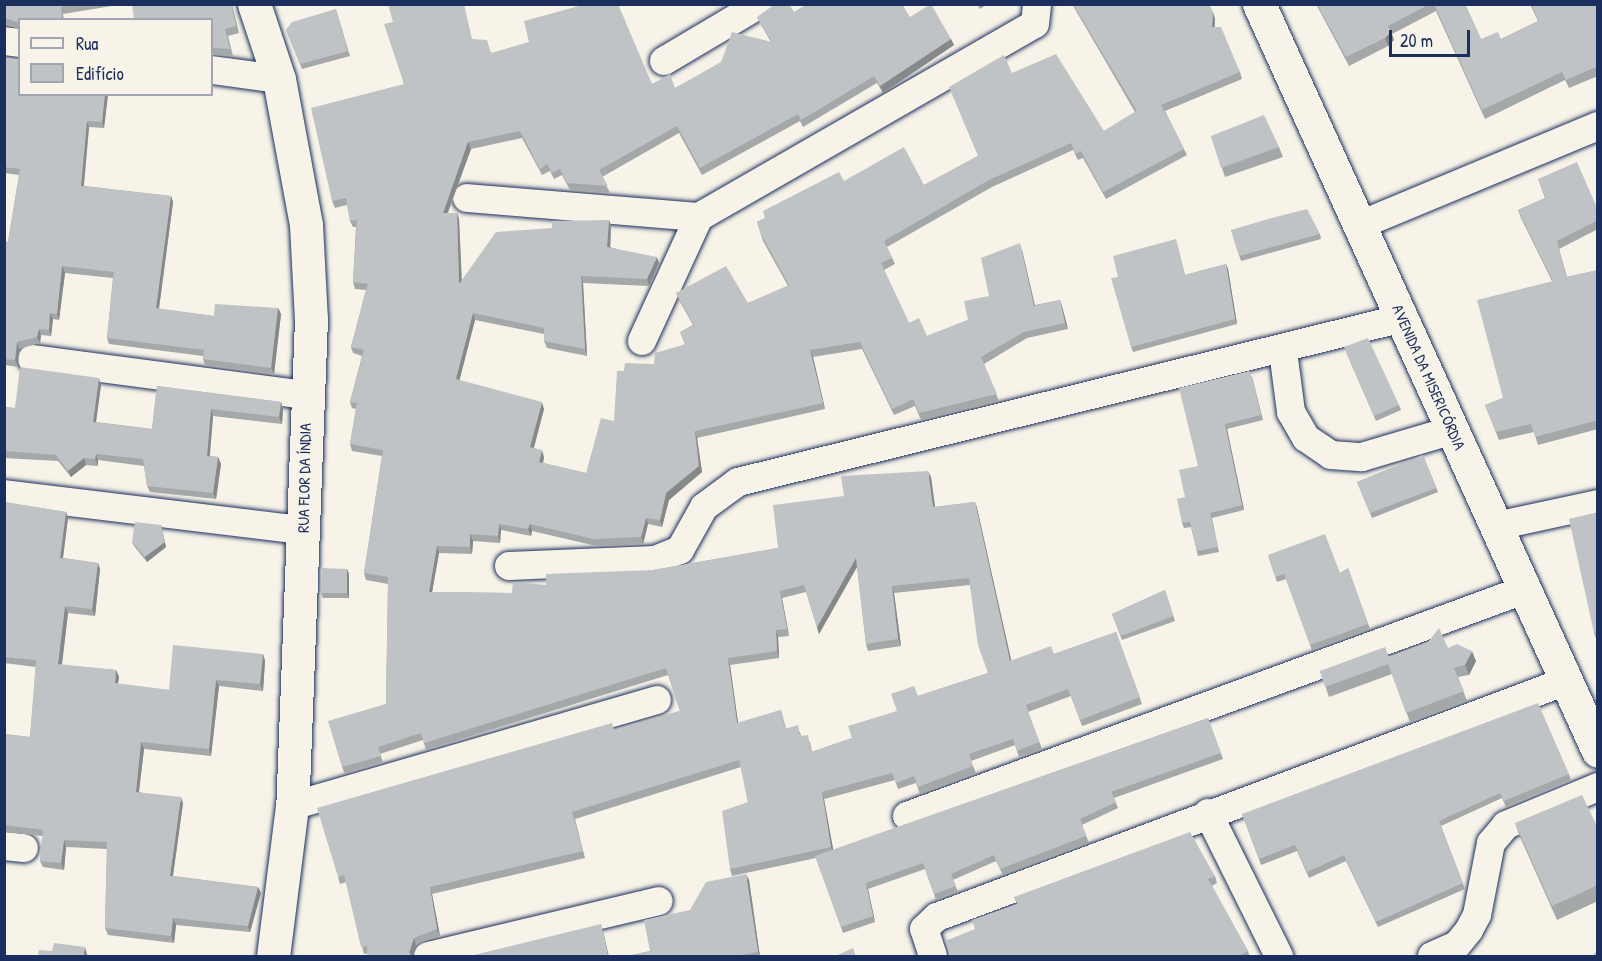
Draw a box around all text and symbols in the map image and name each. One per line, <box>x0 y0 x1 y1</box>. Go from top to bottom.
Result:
legend <box>18 18 213 96</box>
scale bar <box>1392 18 1473 56</box>
text: 20 m <box>1400 28 1433 53</box>
text: Rua <box>76 31 98 56</box>
text: Edifício <box>76 61 124 86</box>
street label: AVENIDA DA MISERICÓRDIA <box>1388 301 1470 453</box>
street label: RUA FLOR DA ÍNDIA <box>293 423 315 533</box>

